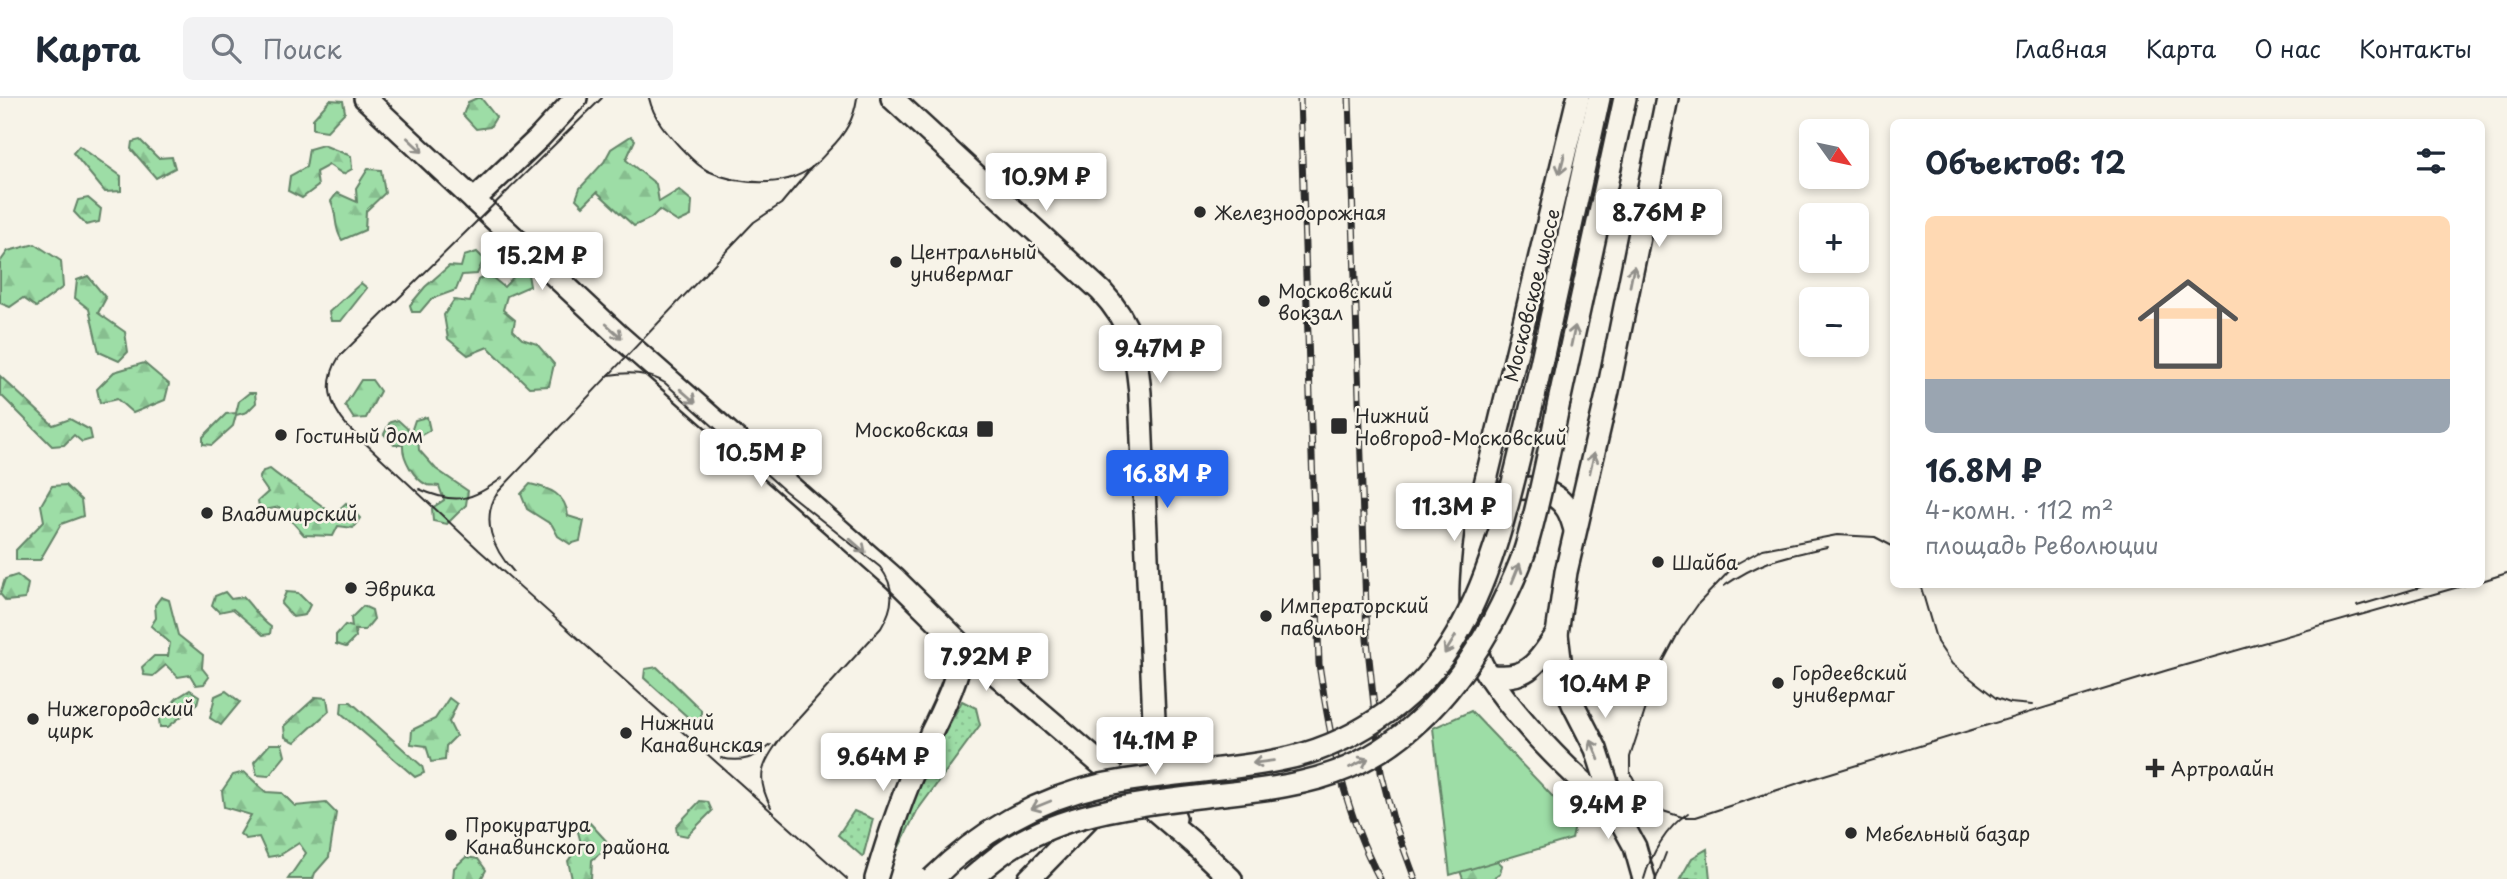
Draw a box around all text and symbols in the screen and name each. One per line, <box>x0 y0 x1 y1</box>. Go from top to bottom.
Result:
search box <box>183 17 673 80</box>
text: Карта <box>35 23 141 73</box>
icon: search <box>207 29 245 67</box>
text: Поиск <box>263 29 342 68</box>
text: Главная <box>2015 30 2108 66</box>
text: Карта <box>2146 30 2216 66</box>
text: О нас <box>2254 30 2321 66</box>
text: Контакты <box>2359 30 2472 66</box>
north arrow <box>1799 119 1869 189</box>
map controls <box>1799 119 1869 357</box>
one-way arrow <box>406 136 423 153</box>
text: Объектов: 12 <box>1925 139 2126 184</box>
icon: filters <box>2412 142 2450 180</box>
one-way arrow <box>1555 152 1569 175</box>
pin: 10.9M ₽ <box>981 153 1111 213</box>
text: 10.9M ₽ <box>1002 158 1090 193</box>
pin: 8.76M ₽ <box>1594 190 1724 249</box>
text: 8.76M ₽ <box>1612 194 1706 229</box>
place label: Железнодорожная <box>1214 198 1386 226</box>
button: + <box>1799 203 1869 273</box>
marker: Железнодорожная <box>1192 204 1208 220</box>
street label: Московское шоссе <box>1496 205 1566 385</box>
pin: 15.2M ₽ <box>477 232 607 292</box>
text: 15.2M ₽ <box>497 237 587 272</box>
place label: Центральный универмаг <box>910 237 1037 287</box>
marker: Центральный универмаг <box>888 254 904 270</box>
icon: home <box>2125 261 2251 387</box>
one-way arrow <box>1625 265 1639 288</box>
place label: Московский вокзал <box>1278 276 1393 326</box>
button: − <box>1799 287 1869 357</box>
marker: Московский вокзал <box>1256 293 1272 309</box>
one-way arrow <box>605 323 623 339</box>
one-way arrow <box>1567 325 1581 348</box>
pin: 9.47M ₽ <box>1095 326 1225 385</box>
text: 9.47M ₽ <box>1115 330 1205 365</box>
one-way arrow <box>679 388 697 404</box>
place label: Нижний Новгород-Московский <box>1355 401 1567 451</box>
place label: Московская <box>855 415 969 443</box>
marker: Нижний Новгород-Московский <box>1329 416 1349 436</box>
marker: Московская <box>975 419 995 439</box>
place label: Гостиный дом <box>295 421 423 449</box>
marker: Гостиный дом <box>273 427 289 443</box>
pin: 10.5M ₽ <box>696 430 826 489</box>
text: 10.5M ₽ <box>716 434 806 469</box>
text: 16.8M ₽ <box>1925 447 2042 492</box>
pin: 16.8M ₽ <box>1102 450 1232 510</box>
one-way arrow <box>1585 452 1599 475</box>
text: 16.8M ₽ <box>1122 455 1212 490</box>
pin: 11.3M ₽ <box>1389 484 1519 543</box>
text: 11.3M ₽ <box>1412 488 1496 523</box>
text: 4-комн. · 112 m² <box>1925 492 2114 527</box>
place label: Владимирский <box>221 499 358 527</box>
marker: Владимирский <box>199 505 215 521</box>
text: площадь Революции <box>1925 527 2159 562</box>
one-way arrow <box>849 538 867 554</box>
place label: Шайба <box>1672 548 1738 576</box>
marker: Шайба <box>1650 554 1666 570</box>
one-way arrow <box>1510 563 1523 584</box>
place label: Эврика <box>365 574 435 602</box>
marker: Эврика <box>343 580 359 596</box>
place label: Императорский павильон <box>1280 591 1429 641</box>
marker: Императорский павильон <box>1258 608 1274 624</box>
pin: 7.92M ₽ <box>921 634 1051 693</box>
one-way arrow <box>1442 635 1456 655</box>
text: 7.92M ₽ <box>940 638 1032 673</box>
place label: Гордеевский универмаг <box>1792 658 1907 708</box>
pin: 10.4M ₽ <box>1540 660 1670 720</box>
text: 10.4M ₽ <box>1559 665 1651 700</box>
marker: Гордеевский универмаг <box>1770 675 1786 691</box>
place label: Нижегородский цирк <box>47 694 194 744</box>
place label: Нижний Канавинская <box>640 708 764 758</box>
marker: Нижегородский цирк <box>25 711 41 727</box>
pin: 14.1M ₽ <box>1090 718 1220 777</box>
text: 14.1M ₽ <box>1112 722 1198 757</box>
marker: Нижний Канавинская <box>618 725 634 741</box>
pin: 9.64M ₽ <box>818 734 948 793</box>
text: 9.64M ₽ <box>837 738 929 773</box>
one-way arrow <box>1588 740 1601 761</box>
place label: Артролайн <box>2171 754 2274 782</box>
one-way arrow <box>1348 755 1369 769</box>
one-way arrow <box>1252 756 1275 769</box>
marker: Артролайн <box>2145 758 2165 778</box>
pin: 9.4M ₽ <box>1551 782 1665 841</box>
text: 9.4M ₽ <box>1569 786 1647 821</box>
one-way arrow <box>1030 800 1052 813</box>
place label: Прокуратура Канавинского района <box>465 810 669 860</box>
place label: Мебельный базар <box>1865 819 2030 847</box>
marker: Мебельный базар <box>1843 825 1859 841</box>
marker: Прокуратура Канавинского района <box>443 827 459 843</box>

